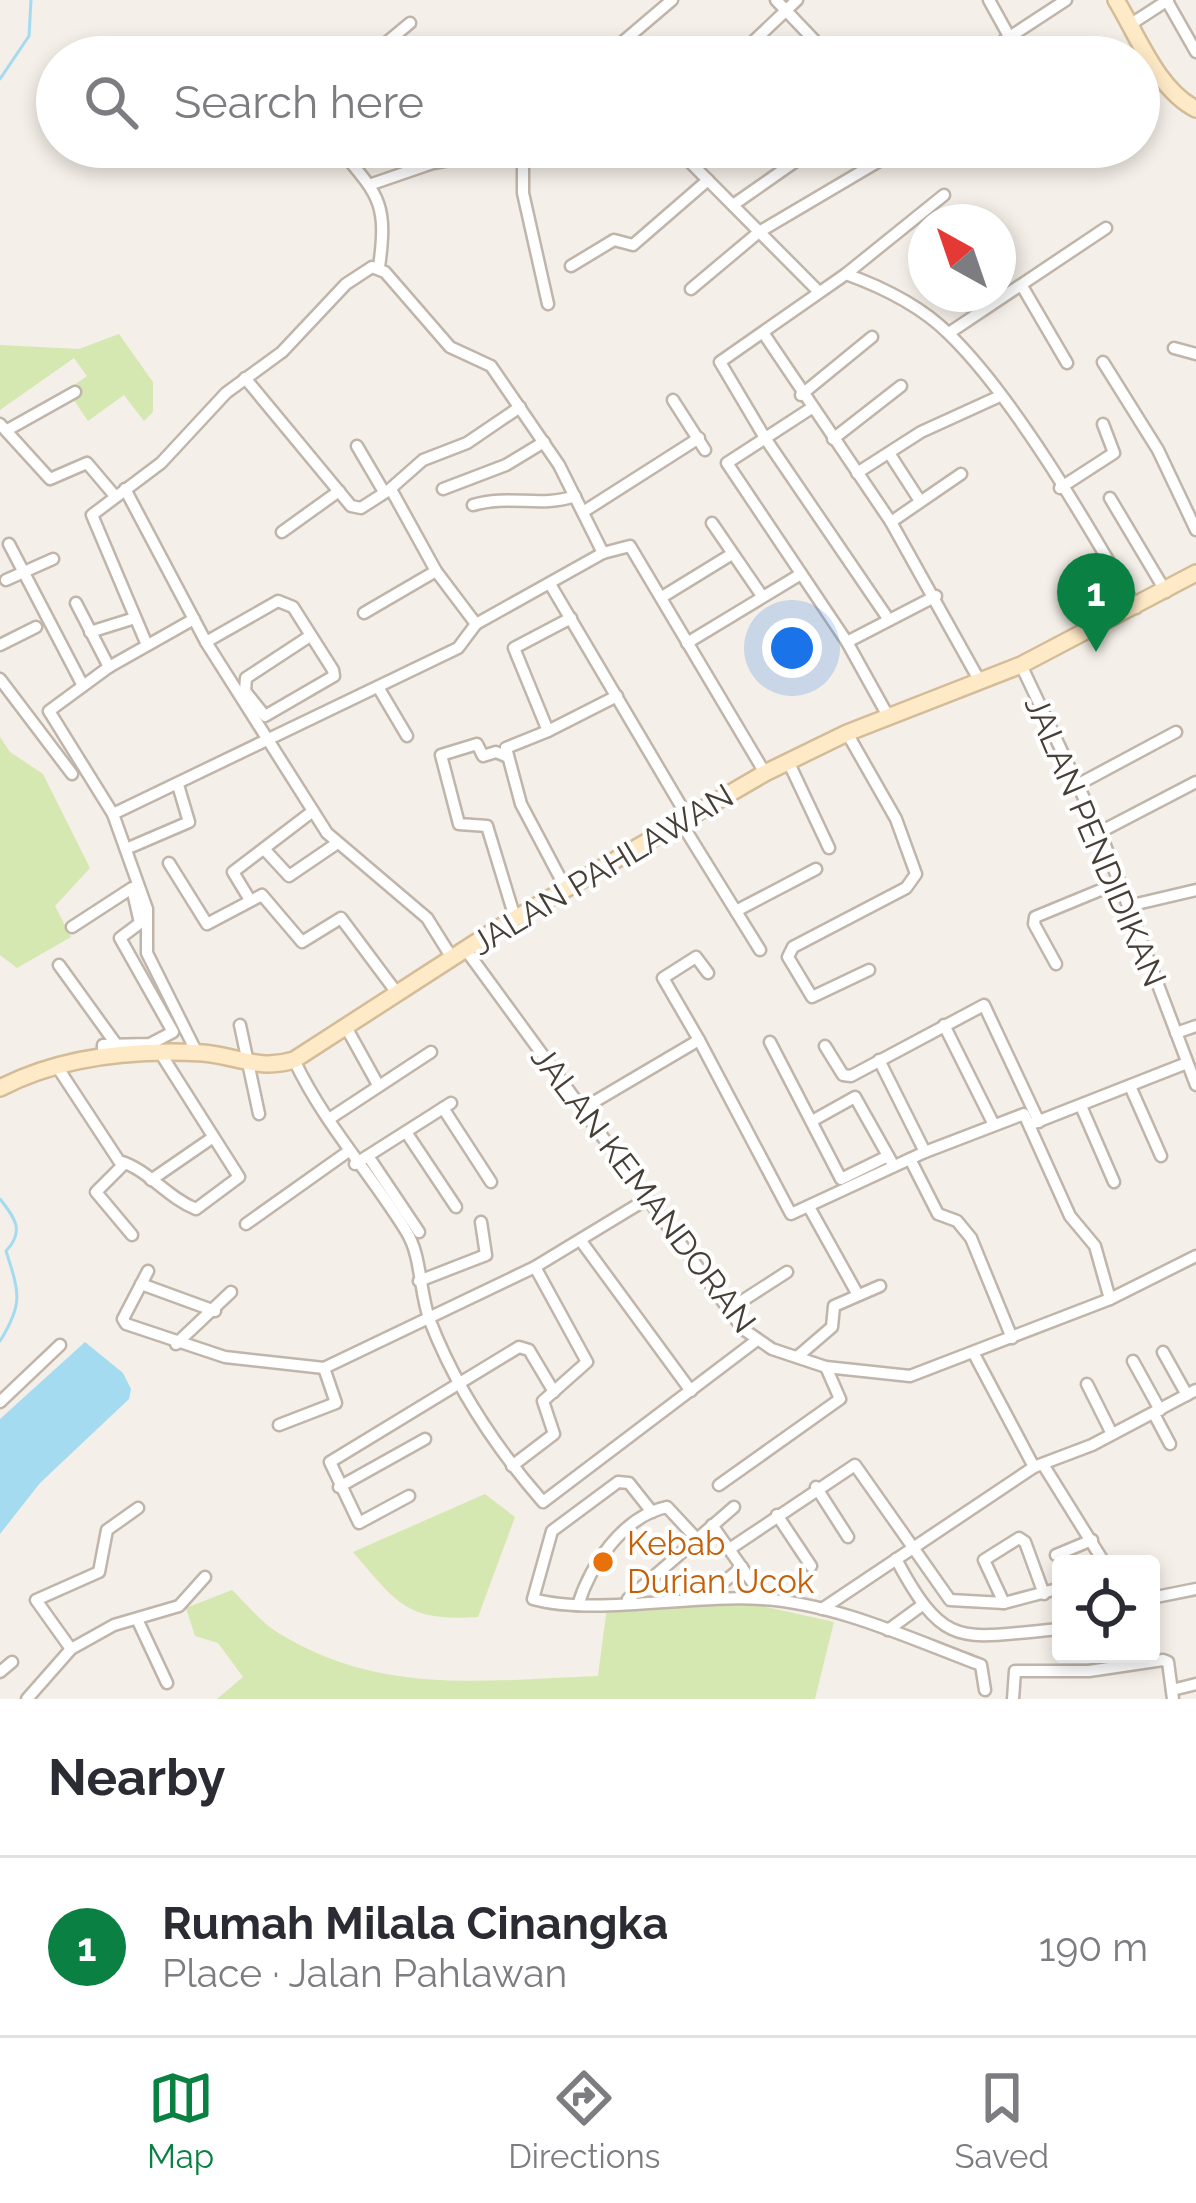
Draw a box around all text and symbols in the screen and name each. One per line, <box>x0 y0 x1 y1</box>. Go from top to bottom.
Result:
search box <box>36 36 1160 168</box>
icon: search <box>78 69 144 135</box>
text: Search here <box>174 76 424 129</box>
north arrow <box>908 204 1016 312</box>
pin: 1 <box>1057 553 1135 652</box>
your location <box>762 618 822 678</box>
street label: JALAN PENDIDIKAN <box>1017 690 1174 992</box>
street label: JALAN PAHLAWAN <box>464 776 740 963</box>
street label: JALAN KEMANDORAN <box>523 1038 764 1340</box>
place label: Kebab Durian Ucok <box>627 1524 815 1601</box>
marker: Kebab Durian Ucok <box>590 1549 616 1575</box>
map controls <box>1052 1555 1160 1663</box>
button: locate <box>1052 1555 1160 1663</box>
text: Nearby <box>48 1747 225 1807</box>
text: Rumah Milala Cinangka <box>162 1897 668 1950</box>
text: 1 <box>77 1924 97 1970</box>
text: 190 m <box>1039 1924 1148 1970</box>
text: Place · Jalan Pahlawan <box>162 1950 567 1996</box>
tab: Map <box>147 2065 214 2176</box>
tab: Directions <box>508 2065 661 2176</box>
tab: Saved <box>955 2065 1049 2176</box>

